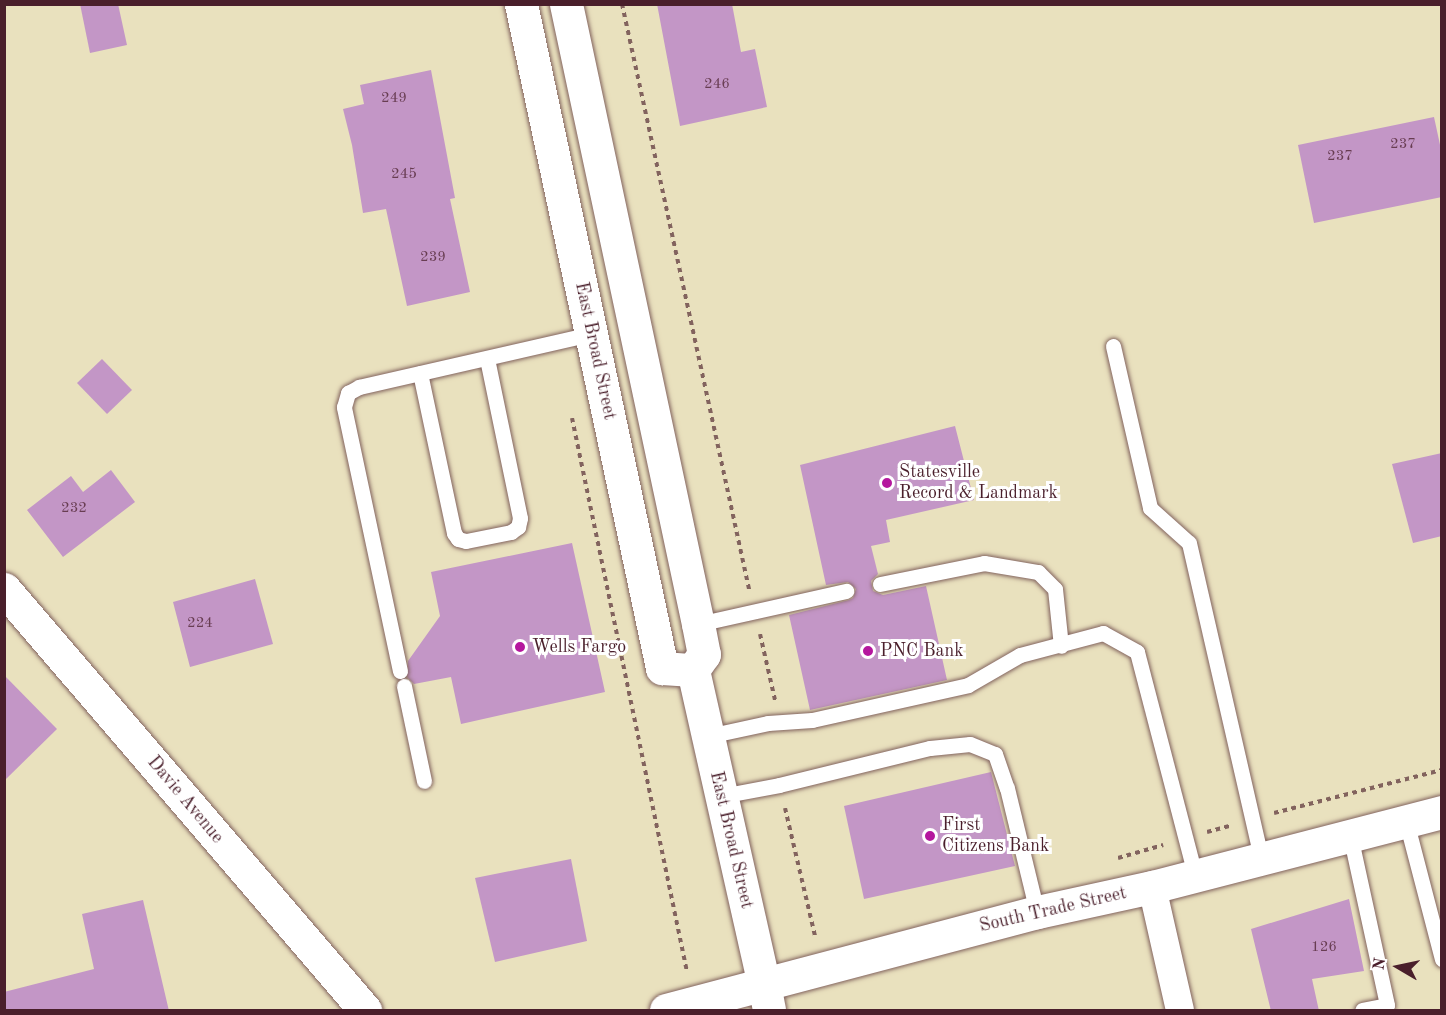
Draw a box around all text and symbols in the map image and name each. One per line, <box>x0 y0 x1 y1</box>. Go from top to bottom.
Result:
house number: 246 <box>704 76 730 94</box>
house number: 249 <box>381 90 407 108</box>
house number: 237 <box>1390 136 1416 154</box>
house number: 237 <box>1327 148 1353 166</box>
house number: 245 <box>391 166 417 184</box>
house number: 239 <box>420 249 446 267</box>
street label: East Broad Street <box>570 280 620 422</box>
place label: Statesville Record & Landmark <box>899 462 1058 504</box>
marker: Statesville Record & Landmark <box>880 476 894 490</box>
house number: 232 <box>61 500 87 518</box>
house number: 224 <box>187 615 213 633</box>
place label: Wells Fargo <box>532 636 626 658</box>
marker: Wells Fargo <box>513 640 527 654</box>
place label: PNC Bank <box>880 640 964 662</box>
marker: PNC Bank <box>861 644 875 658</box>
street label: Davie Avenue <box>142 752 228 848</box>
street label: East Broad Street <box>705 769 757 911</box>
place label: First Citizens Bank <box>942 815 1049 858</box>
marker: First Citizens Bank <box>923 829 937 843</box>
street label: South Trade Street <box>977 883 1129 937</box>
north arrow <box>1368 937 1428 997</box>
house number: 126 <box>1311 939 1337 957</box>
text: N <box>1371 957 1389 971</box>

